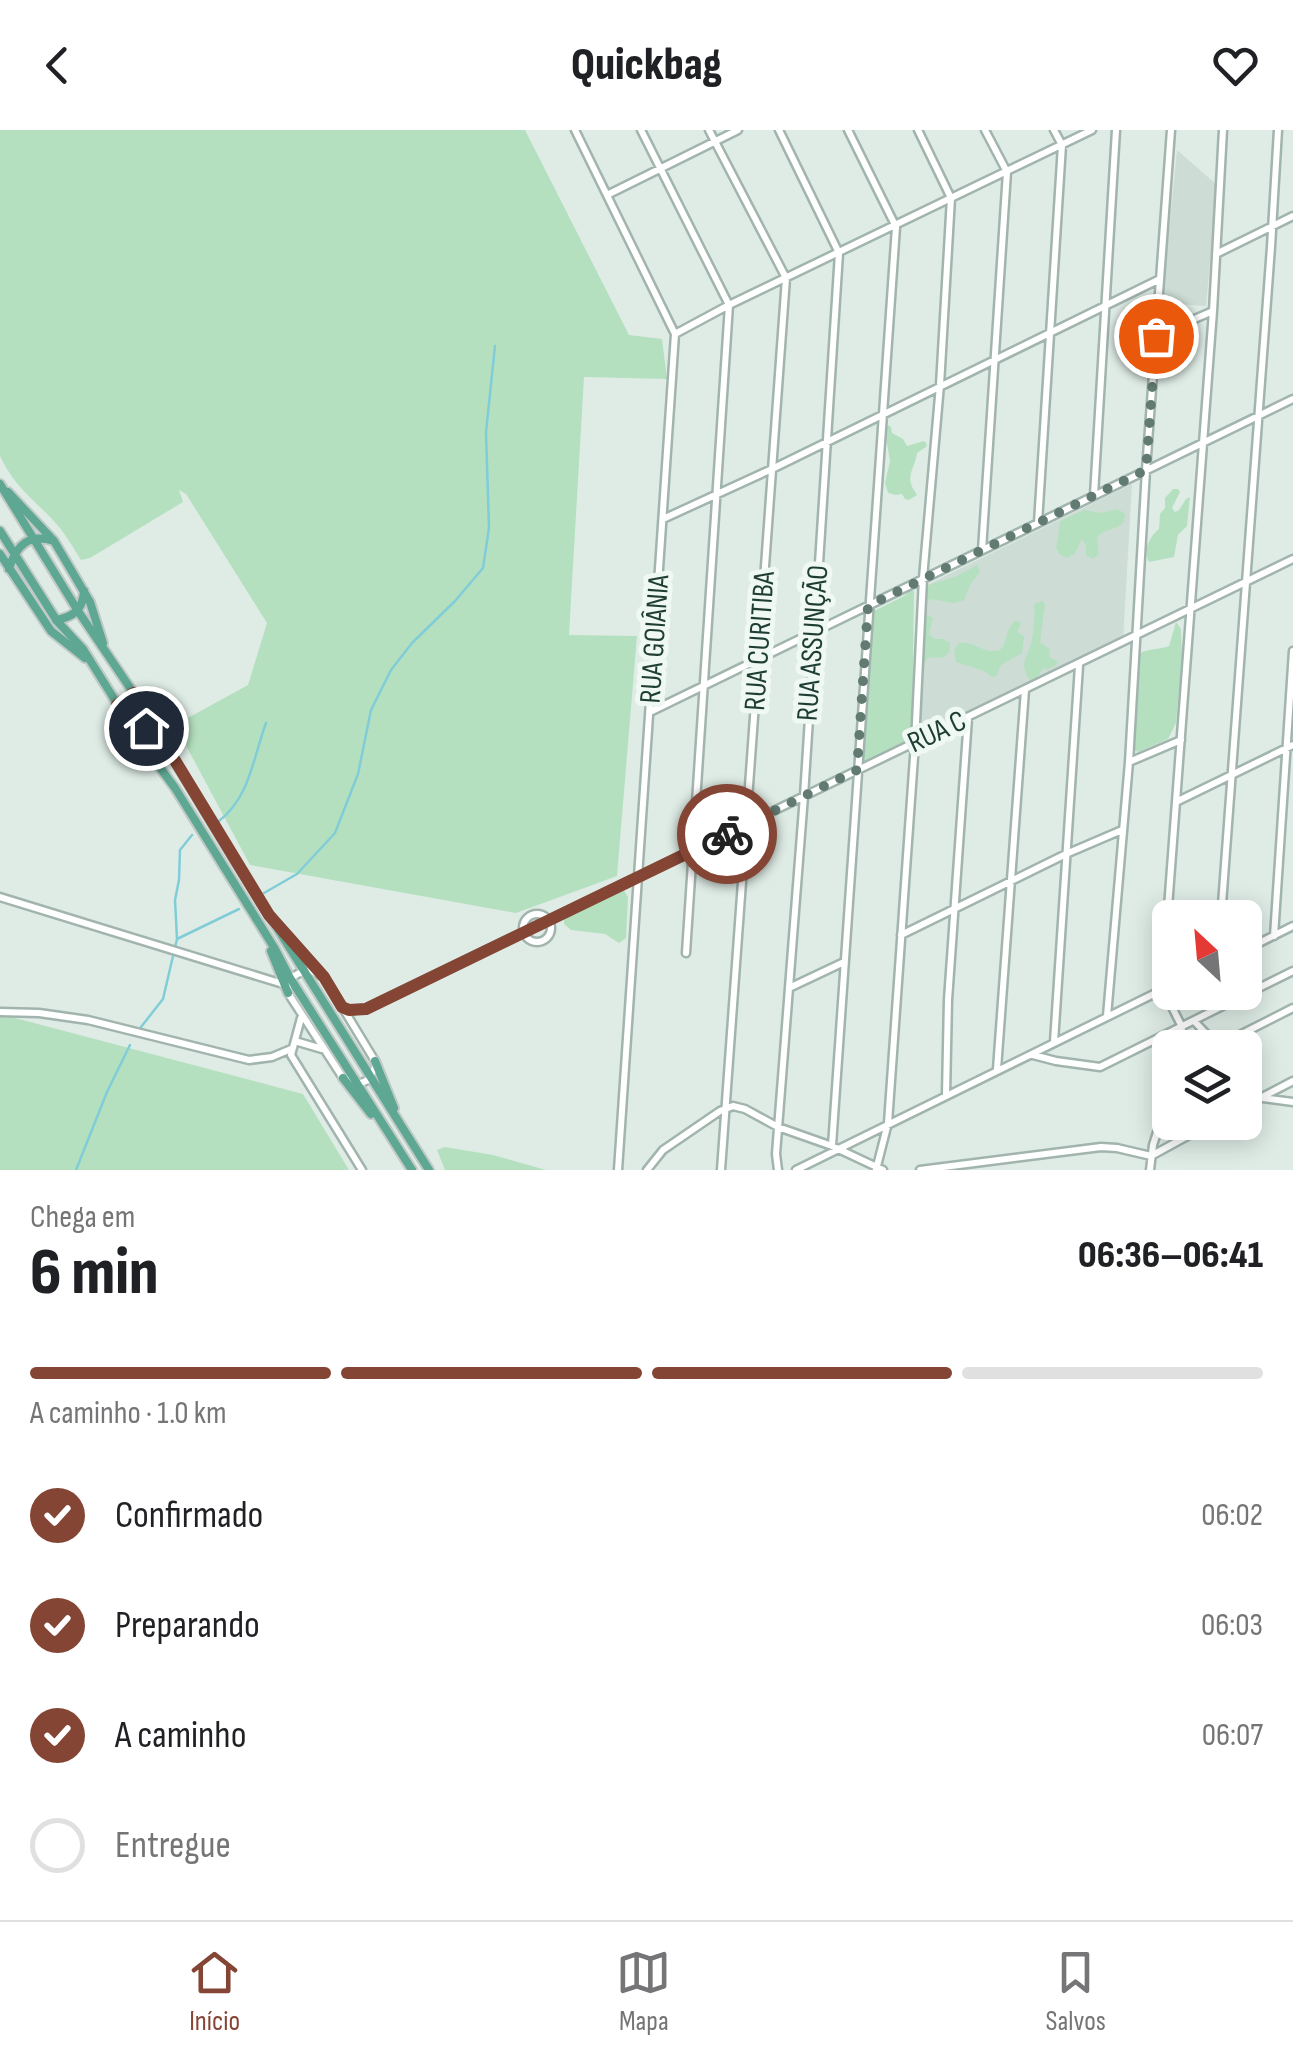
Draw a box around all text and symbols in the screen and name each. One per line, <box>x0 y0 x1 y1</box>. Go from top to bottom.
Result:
icon: back <box>30 38 85 93</box>
text: Quickbag <box>571 38 722 93</box>
icon: heart <box>1208 38 1263 93</box>
pin <box>1114 294 1199 379</box>
icon: bag <box>1129 309 1184 364</box>
street label: RUA ASSUNÇÃO <box>790 564 836 722</box>
street label: RUA CURITIBA <box>737 570 783 712</box>
street label: RUA GOIÂNIA <box>633 573 677 705</box>
pin <box>104 686 189 771</box>
icon: home <box>119 701 174 756</box>
street label: RUA C <box>902 703 972 761</box>
courier <box>677 784 777 884</box>
icon: bike <box>700 807 755 862</box>
north arrow <box>1152 900 1262 1010</box>
map controls <box>1152 900 1262 1140</box>
button: layers <box>1152 1030 1262 1140</box>
text: Chega em <box>30 1198 135 1237</box>
text: 06:36–06:41 <box>1078 1233 1263 1278</box>
text: 6 min <box>30 1235 159 1313</box>
text: A caminho · 1.0 km <box>30 1394 226 1433</box>
icon: check <box>30 1488 85 1543</box>
text: Confirmado <box>115 1493 263 1538</box>
text: 06:02 <box>1201 1496 1263 1535</box>
icon: check <box>30 1598 85 1653</box>
text: Preparando <box>115 1603 260 1648</box>
text: 06:03 <box>1201 1606 1263 1645</box>
icon: check <box>30 1708 85 1763</box>
text: A caminho <box>115 1713 246 1758</box>
text: 06:07 <box>1202 1716 1263 1755</box>
text: Entregue <box>115 1823 231 1868</box>
tab: Início <box>187 1945 242 2038</box>
tab: Mapa <box>616 1945 671 2038</box>
tab: Salvos <box>1046 1945 1106 2038</box>

